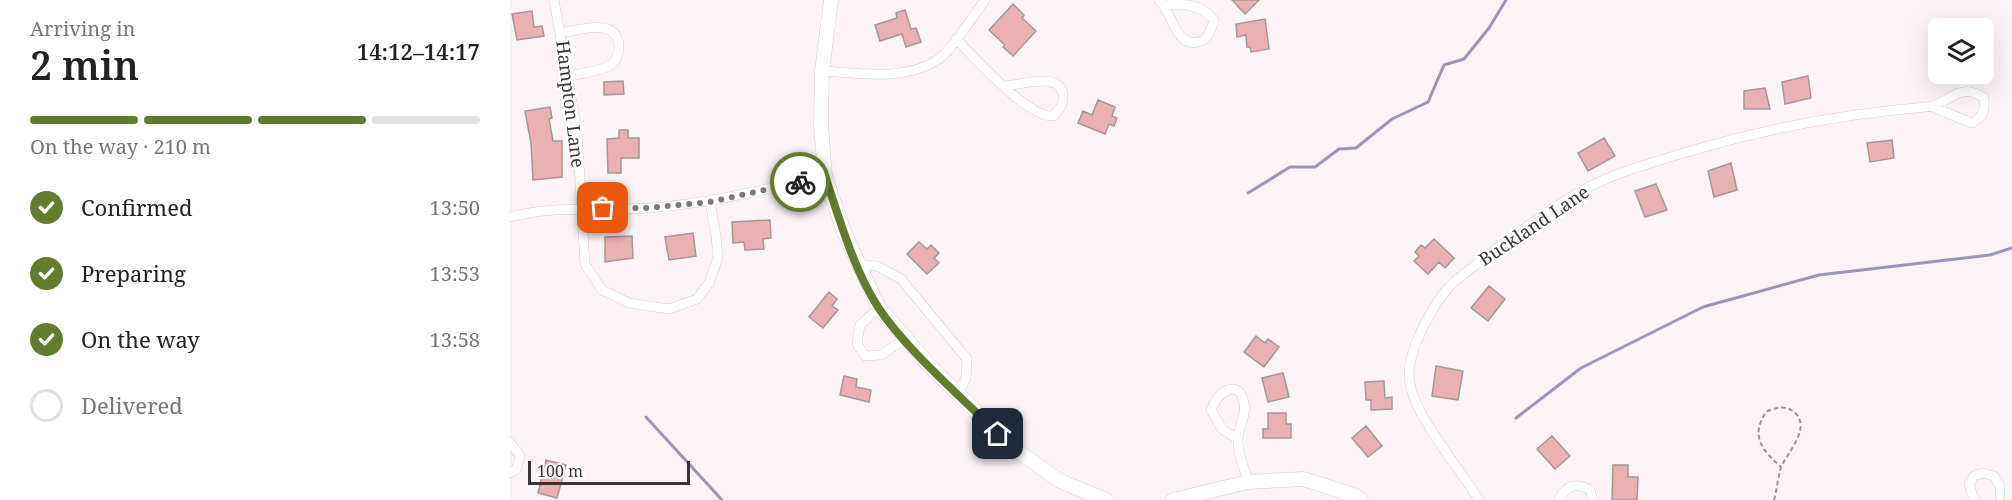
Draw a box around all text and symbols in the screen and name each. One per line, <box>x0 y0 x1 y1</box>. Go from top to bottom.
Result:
text: Arriving in <box>30 15 135 42</box>
map controls <box>1928 18 1994 84</box>
button: layers <box>1928 18 1994 84</box>
text: 14:12–14:17 <box>357 36 480 66</box>
text: 2 min <box>30 38 139 91</box>
street label: Hampton Lane <box>551 39 591 169</box>
text: On the way · 210 m <box>30 133 211 160</box>
courier <box>770 152 830 212</box>
icon: bike <box>784 166 817 199</box>
street label: Buckland Lane <box>1474 179 1593 271</box>
pin <box>577 182 628 233</box>
icon: check <box>30 191 63 224</box>
icon: bag <box>586 191 619 224</box>
text: Confirmed <box>81 192 192 222</box>
text: 13:50 <box>430 194 480 221</box>
icon: check <box>30 257 63 290</box>
text: Preparing <box>81 258 186 288</box>
text: 13:53 <box>430 260 480 287</box>
icon: check <box>30 323 63 356</box>
text: On the way <box>81 324 200 354</box>
text: 13:58 <box>430 326 480 353</box>
text: Delivered <box>81 390 183 420</box>
pin <box>972 408 1023 459</box>
icon: home <box>981 417 1014 450</box>
scale bar <box>528 458 690 486</box>
text: 100 m <box>537 460 583 482</box>

